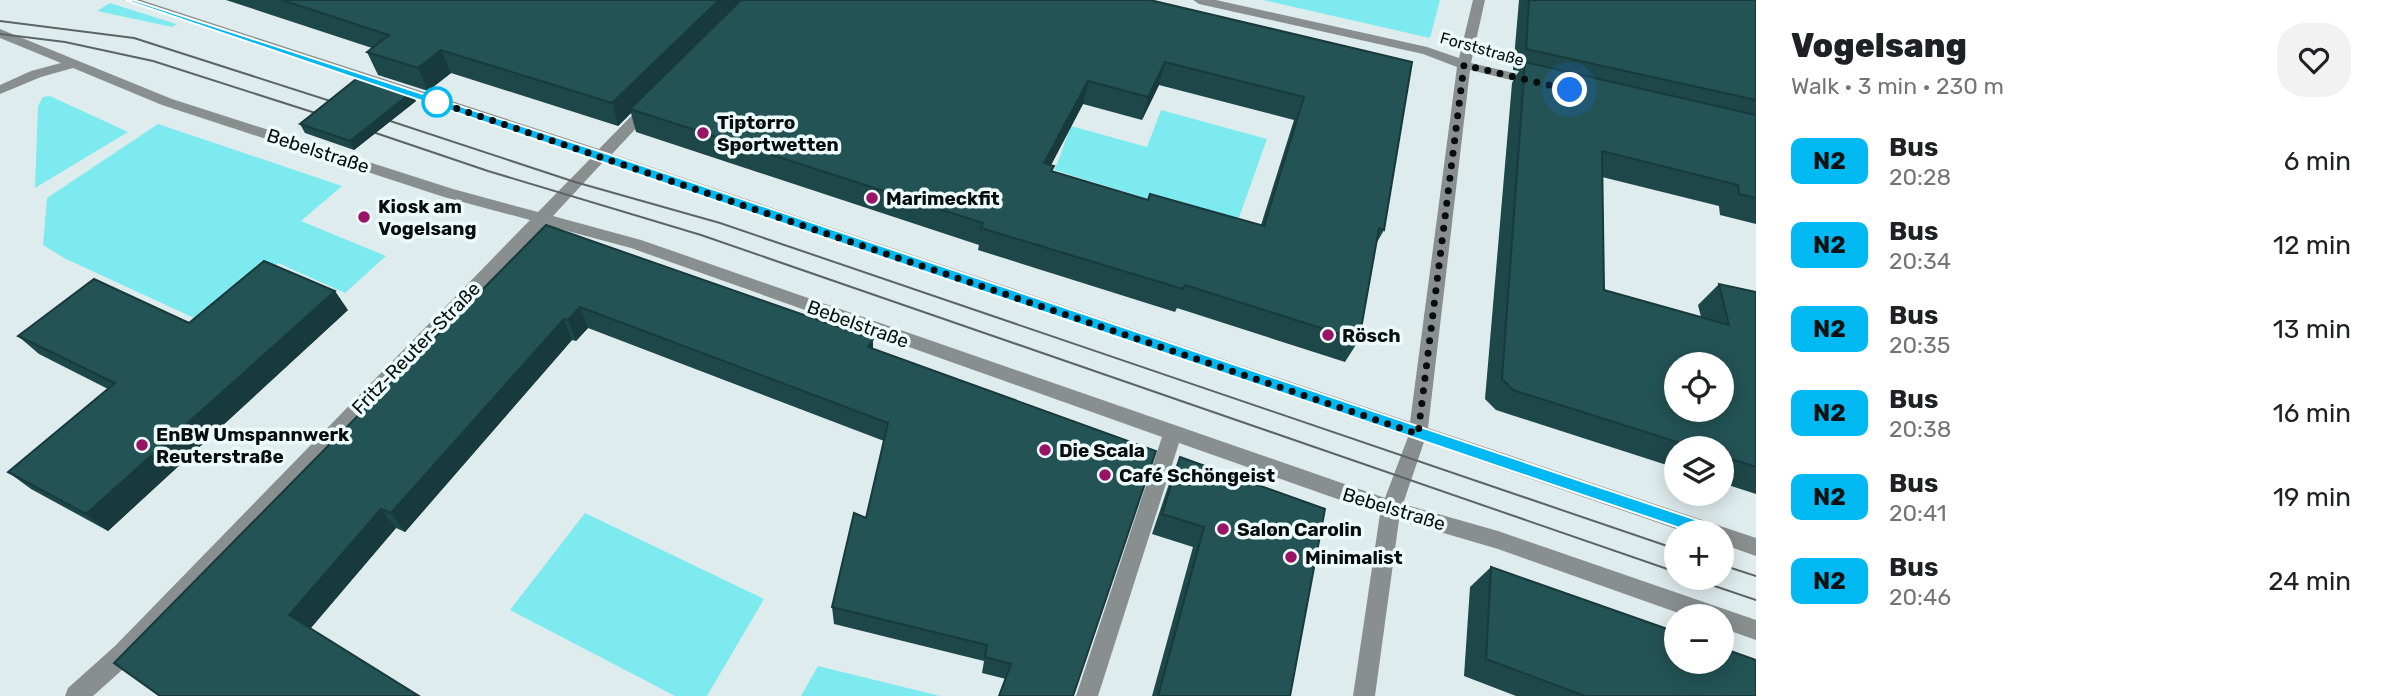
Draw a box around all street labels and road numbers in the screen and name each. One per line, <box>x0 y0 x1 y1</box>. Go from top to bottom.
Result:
street label: Forststraße <box>1438 28 1526 70</box>
street label: Bebelstraße <box>264 124 372 178</box>
street label: Fritz-Reuter-Straße <box>347 277 485 419</box>
street label: Bebelstraße <box>804 295 912 353</box>
street label: Bebelstraße <box>1340 482 1448 536</box>

